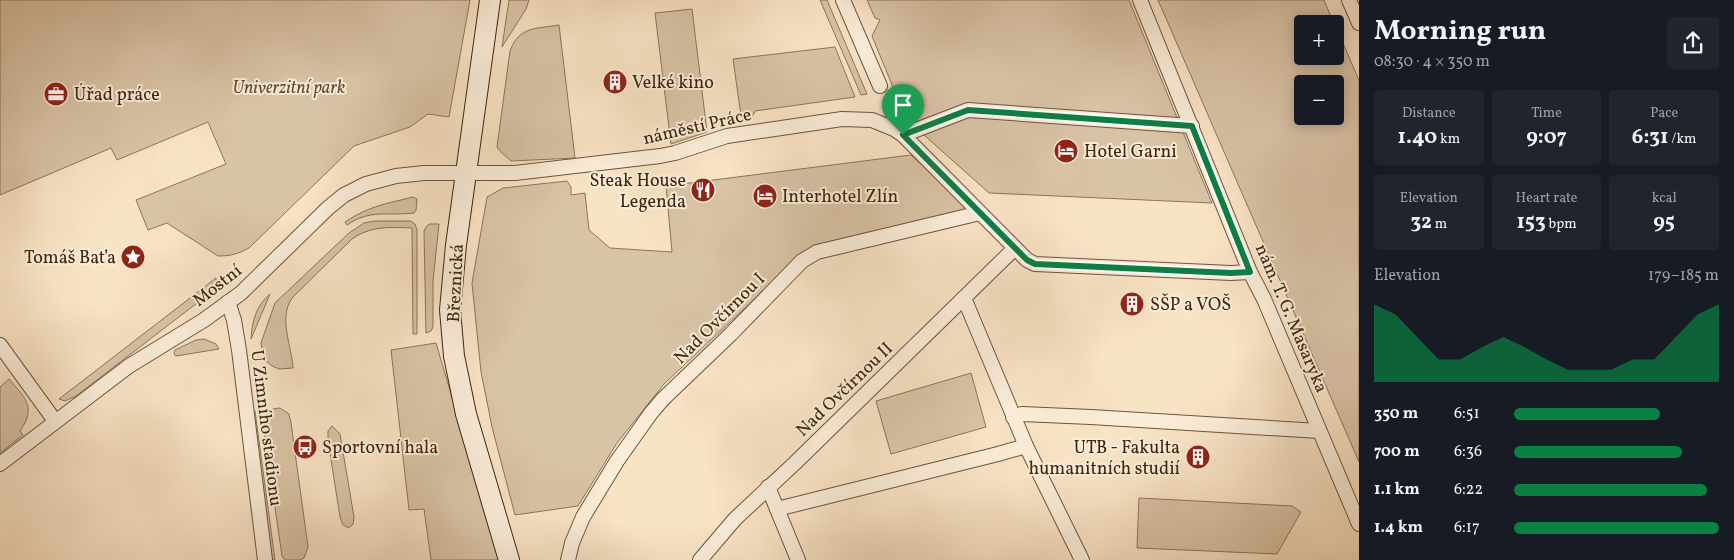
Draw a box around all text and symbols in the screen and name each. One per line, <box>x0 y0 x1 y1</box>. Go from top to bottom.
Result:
text: Morning run <box>1374 12 1546 51</box>
map controls <box>1294 15 1344 125</box>
button: + <box>1294 15 1344 65</box>
button: share <box>1667 17 1719 69</box>
text: 08:30 · 4 × 350 m <box>1374 51 1490 73</box>
building icon: Velké kino <box>602 69 628 95</box>
place label: Velké kino <box>632 71 714 96</box>
button: − <box>1294 75 1344 125</box>
park label: Univerzitní park <box>233 76 345 101</box>
office icon: Úřad práce <box>43 81 69 107</box>
place label: Úřad práce <box>74 83 160 108</box>
pin <box>882 84 924 135</box>
icon: arrive <box>889 91 917 119</box>
street label: náměstí Práce <box>641 103 754 152</box>
text: Distance <box>1402 104 1456 123</box>
text: Time <box>1531 104 1562 123</box>
text: Pace <box>1650 104 1678 123</box>
text: 1.40 <box>1398 123 1437 152</box>
text: 9:07 <box>1526 123 1567 152</box>
text: 6:31 <box>1632 123 1669 152</box>
text: km <box>1437 130 1460 149</box>
text: /km <box>1669 130 1696 149</box>
hotel icon: Hotel Garni <box>1053 138 1079 164</box>
place label: Hotel Garni <box>1084 140 1177 165</box>
place label: Steak House Legenda <box>590 169 686 215</box>
restaurant icon: Steak House Legenda <box>690 177 716 203</box>
hotel icon: Interhotel Zlín <box>752 183 778 209</box>
place label: Interhotel Zlín <box>782 185 898 210</box>
text: Elevation <box>1400 189 1458 208</box>
text: Heart rate <box>1516 189 1577 208</box>
text: kcal <box>1652 189 1677 208</box>
text: 32 <box>1410 208 1432 237</box>
text: 153 <box>1516 208 1546 237</box>
text: 95 <box>1653 208 1675 237</box>
text: m <box>1432 215 1447 234</box>
text: bpm <box>1546 215 1577 234</box>
street label: nám. T. G. Masaryka <box>1248 240 1333 397</box>
street label: Březnická <box>442 243 471 323</box>
place icon: Tomáš Baťa <box>120 244 146 270</box>
place label: Tomáš Baťa <box>24 246 116 271</box>
street label: Mostní <box>188 259 248 313</box>
text: Elevation <box>1374 265 1441 287</box>
text: 179–185 m <box>1648 265 1719 287</box>
street label: Nad Ovčírnou I <box>669 268 771 370</box>
building icon: SŠP a VOŠ <box>1119 291 1145 317</box>
place label: SŠP a VOŠ <box>1150 293 1231 318</box>
street label: Nad Ovčírnou II <box>791 337 899 443</box>
street label: U Zimního stadionu <box>244 348 288 508</box>
text: 350 m <box>1374 403 1418 425</box>
text: 6:51 <box>1454 403 1480 425</box>
bus stop icon: Sportovní hala <box>292 434 318 460</box>
place label: Sportovní hala <box>322 436 438 461</box>
place label: UTB - Fakulta humanitních studií <box>1028 436 1181 482</box>
text: 700 m <box>1374 441 1420 463</box>
text: 6:36 <box>1454 441 1482 463</box>
building icon: UTB - Fakulta humanitních studií <box>1185 444 1211 470</box>
text: 1.1 km <box>1374 479 1420 501</box>
text: 6:22 <box>1454 479 1483 501</box>
text: 1.4 km <box>1374 517 1423 539</box>
text: 6:17 <box>1454 517 1480 539</box>

